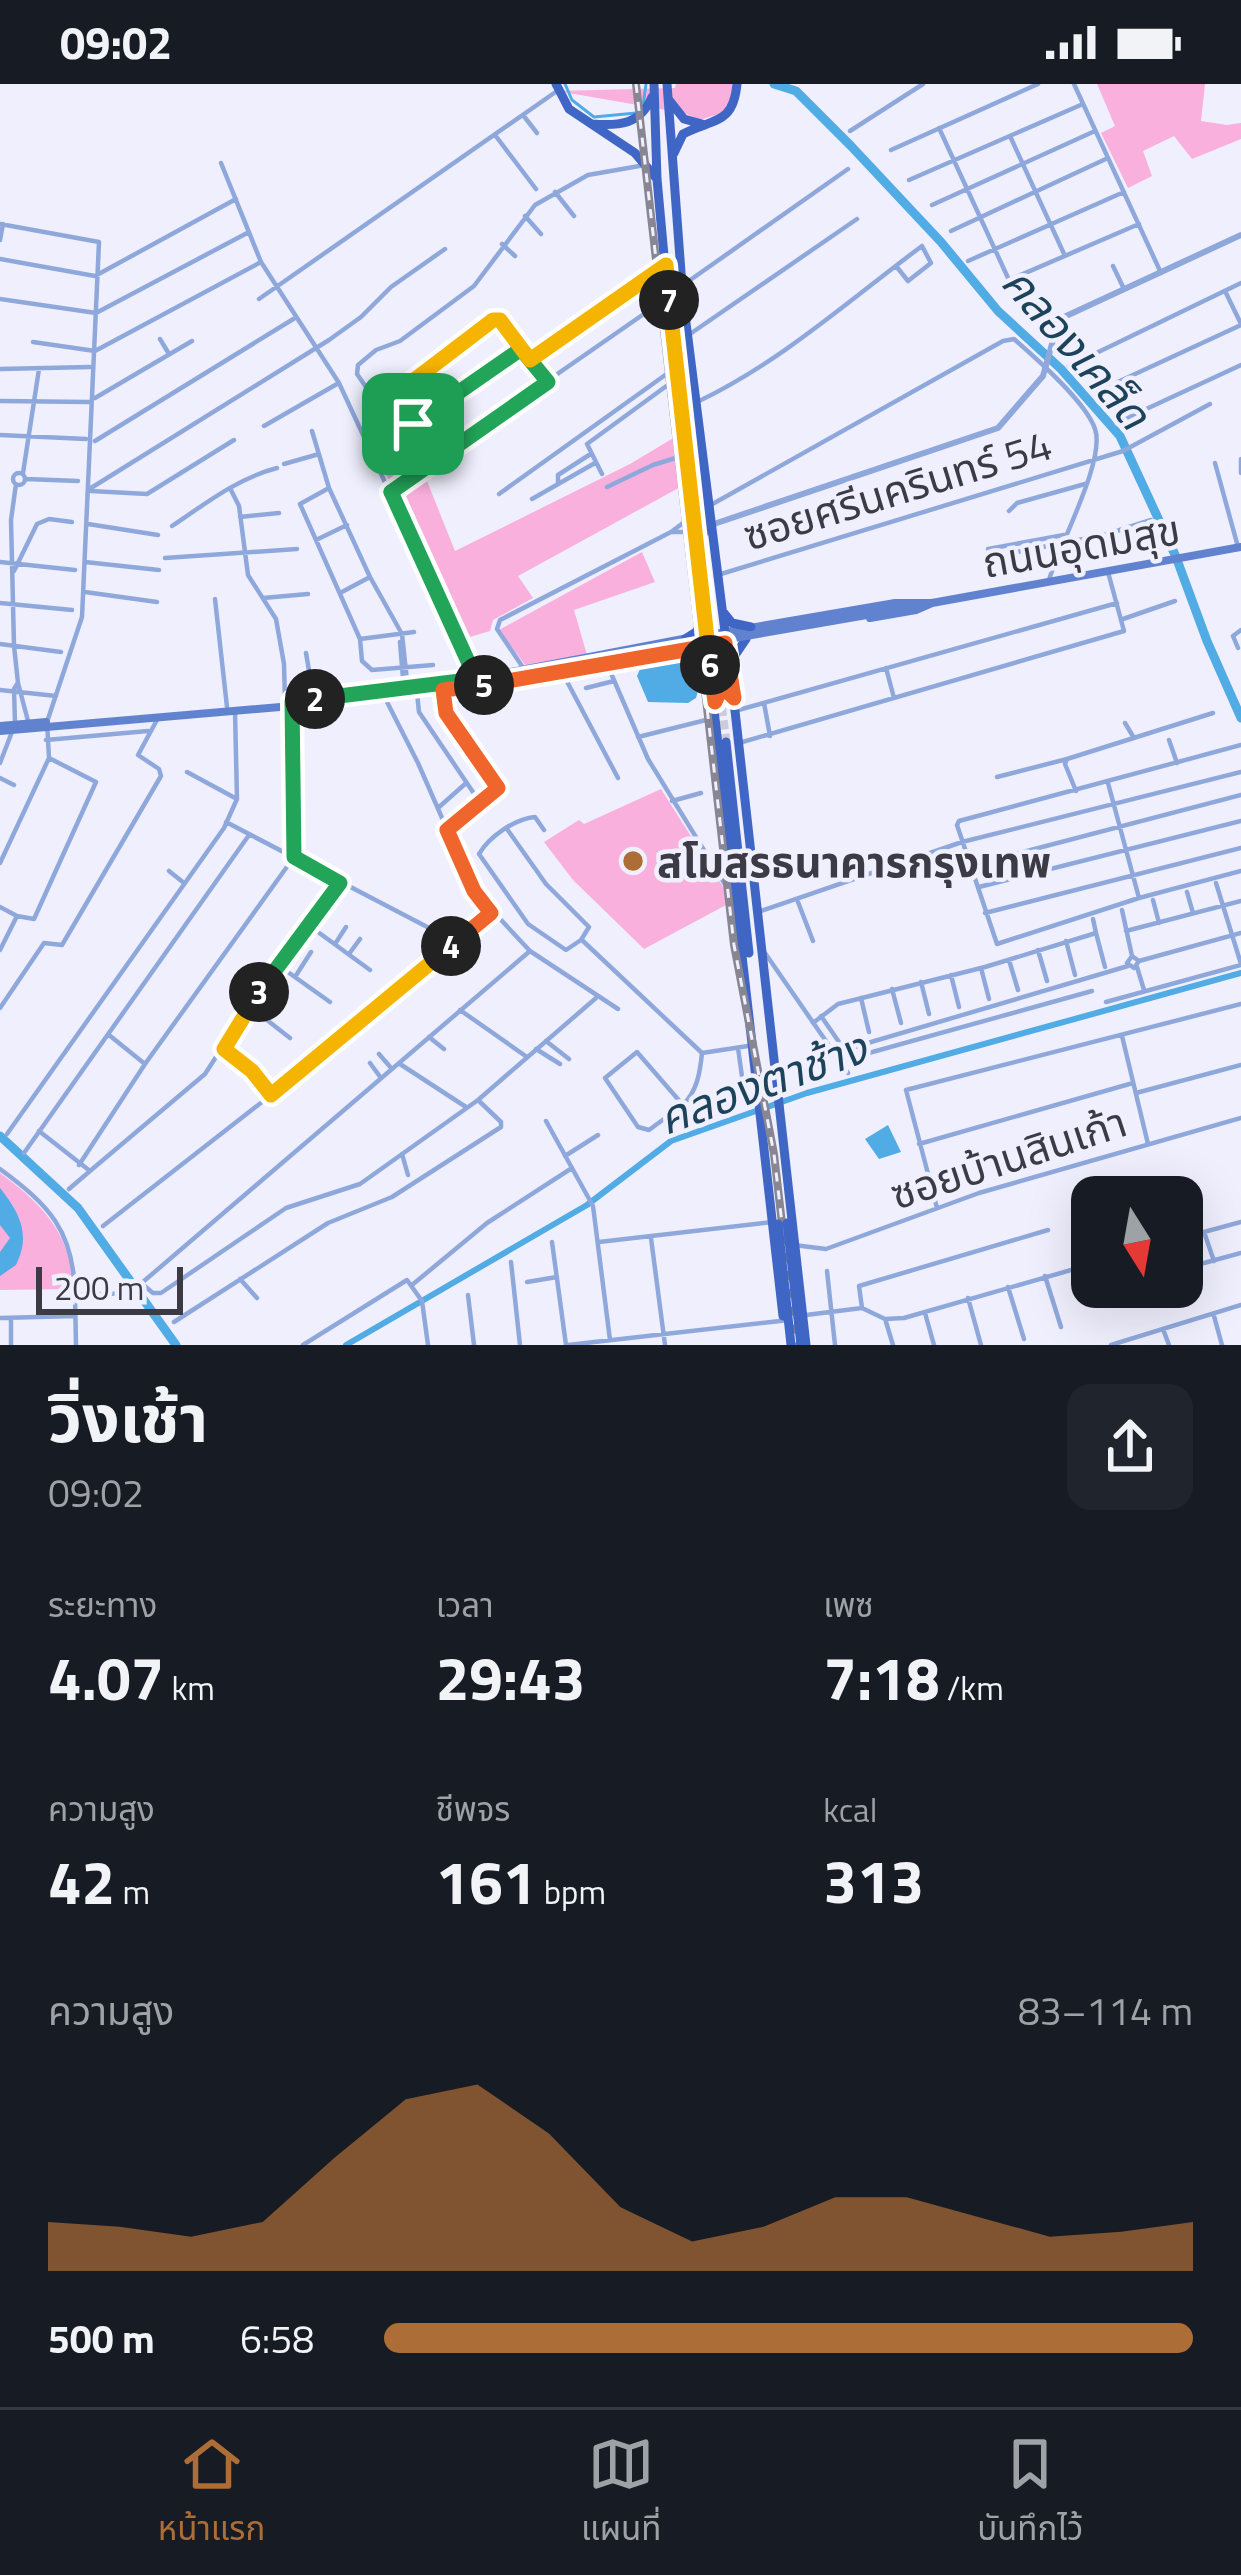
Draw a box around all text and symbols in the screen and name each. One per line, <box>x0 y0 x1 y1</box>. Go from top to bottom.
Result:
text: 09:02 <box>60 8 172 76</box>
water label: คลองเคล็ด <box>987 250 1168 445</box>
pin: 7 <box>639 270 699 330</box>
text: 7 <box>660 275 678 325</box>
pin <box>362 373 464 475</box>
icon: arrive <box>380 391 446 457</box>
street label: ซอยศรีนครินทร์ 54 <box>735 412 1059 566</box>
street label: ถนนอุดมสุข <box>977 496 1185 594</box>
pin: 6 <box>680 635 740 695</box>
text: 6 <box>701 640 719 690</box>
pin: 5 <box>454 655 514 715</box>
text: 5 <box>475 660 493 710</box>
pin: 2 <box>285 669 345 729</box>
text: 2 <box>306 674 324 724</box>
place label: สโมสรธนาคารกรุงเทพ <box>657 829 1051 893</box>
marker: สโมสรธนาคารกรุงเทพ <box>620 848 646 874</box>
pin: 4 <box>421 916 481 976</box>
text: 4 <box>442 921 460 971</box>
pin: 3 <box>229 962 289 1022</box>
text: 3 <box>250 967 268 1017</box>
water label: คลองตาช้าง <box>648 1012 877 1151</box>
street label: ซอยบ้านสินเก้า <box>882 1089 1134 1225</box>
north arrow <box>1071 1176 1203 1308</box>
map controls <box>1071 1176 1203 1308</box>
scale bar <box>36 1261 183 1314</box>
text: 200 m <box>54 1263 144 1313</box>
text: วิ่งเช้า <box>48 1367 208 1468</box>
button: share <box>1067 1384 1193 1510</box>
text: 09:02 <box>48 1463 144 1522</box>
text: ระยะทาง <box>48 1580 157 1630</box>
text: เวลา <box>436 1580 494 1630</box>
text: เพซ <box>823 1580 874 1630</box>
text: 4.07 <box>48 1632 164 1723</box>
text: 29:43 <box>436 1632 585 1723</box>
text: 7:18 <box>823 1632 940 1723</box>
text: km <box>164 1663 215 1713</box>
text: /km <box>940 1663 1004 1713</box>
text: ความสูง <box>48 1784 155 1834</box>
text: ชีพจร <box>436 1784 510 1834</box>
text: kcal <box>823 1785 877 1835</box>
text: 313 <box>823 1835 924 1926</box>
text: 42 <box>48 1836 115 1927</box>
text: 161 <box>436 1836 536 1927</box>
text: m <box>115 1867 150 1917</box>
text: bpm <box>536 1867 606 1917</box>
text: ความสูง <box>48 1981 174 2040</box>
text: 83–114 m <box>1018 1981 1193 2040</box>
text: 500 m <box>48 2309 155 2368</box>
text: 6:58 <box>240 2309 314 2368</box>
tab: หน้าแรก <box>158 2431 265 2555</box>
tab: แผนที่ <box>581 2431 661 2555</box>
tab: บันทึกไว้ <box>977 2431 1083 2555</box>

